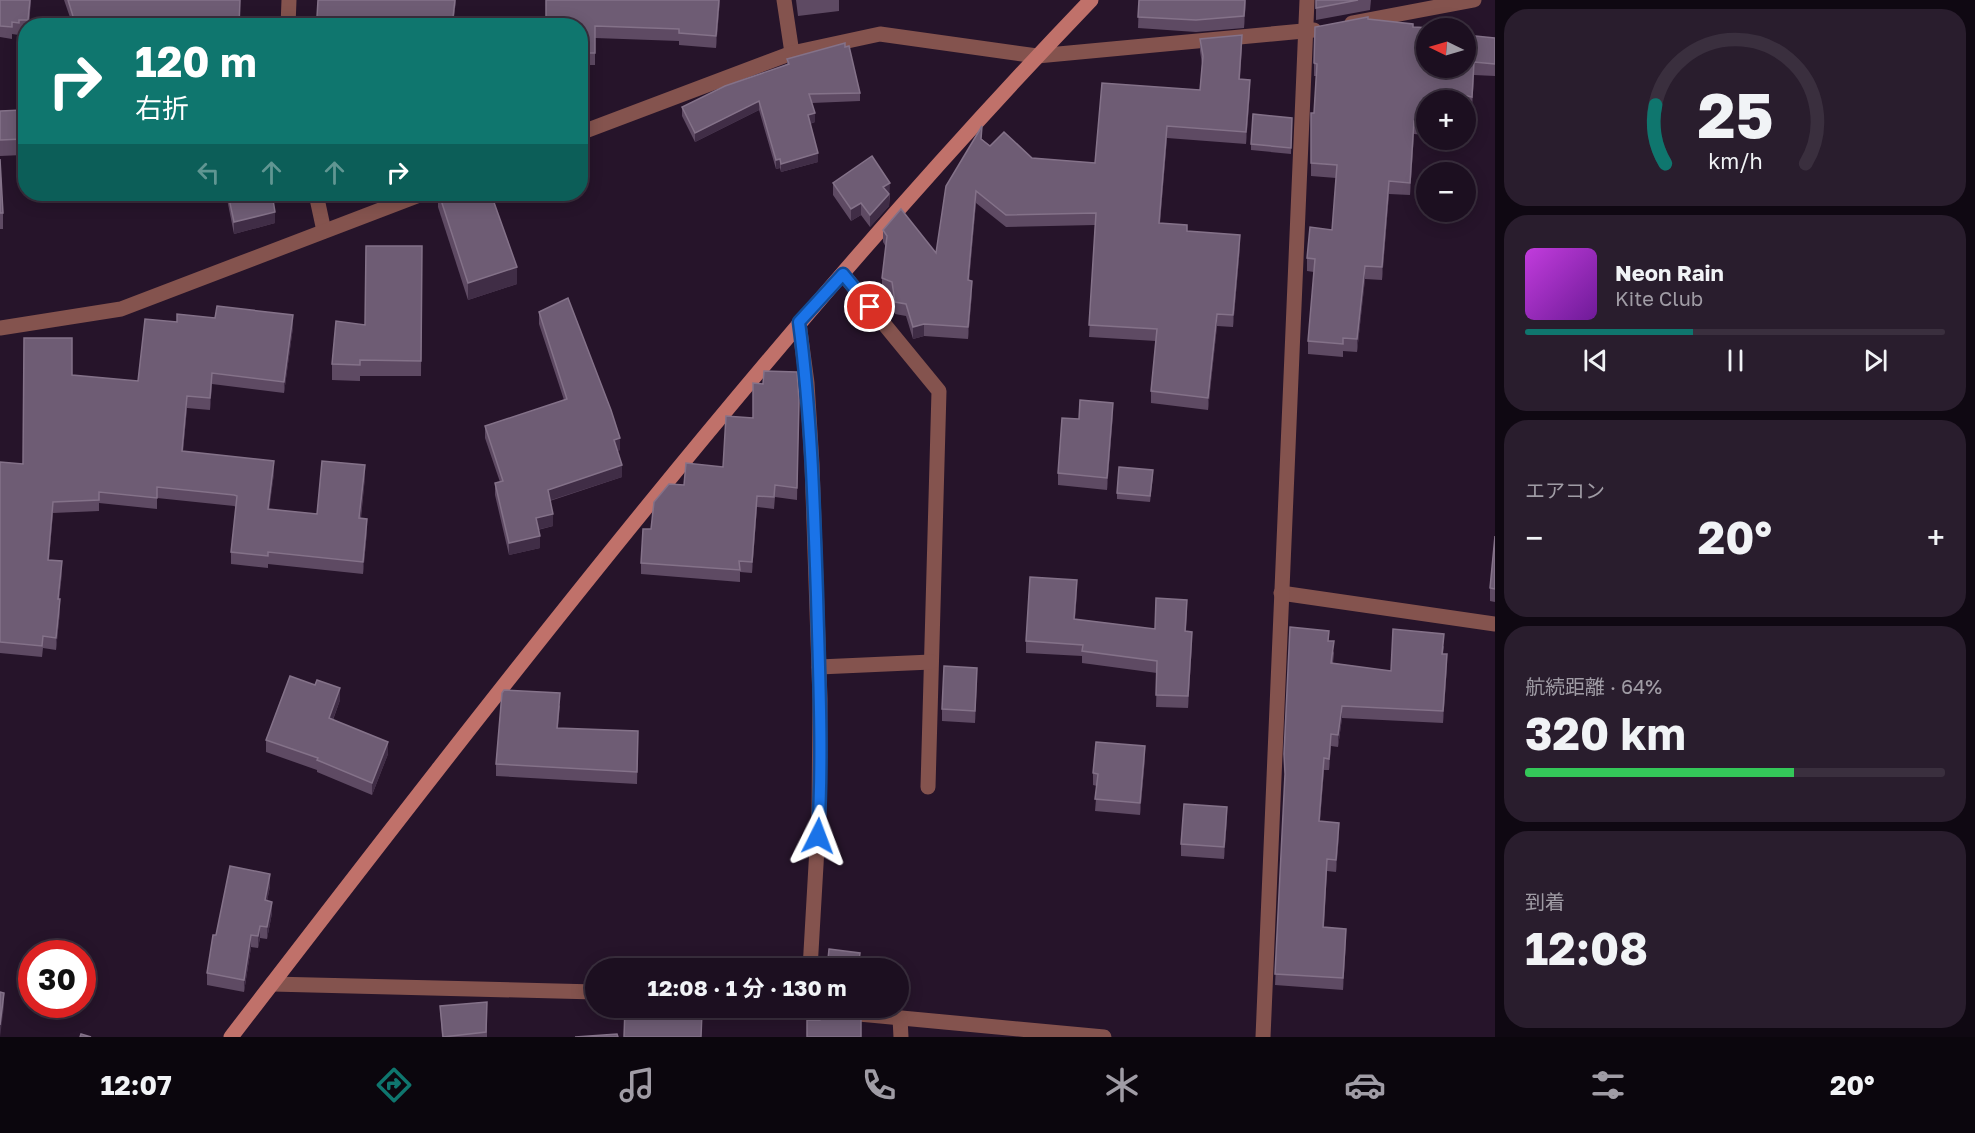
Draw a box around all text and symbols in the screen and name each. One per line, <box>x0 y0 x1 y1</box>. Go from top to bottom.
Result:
north arrow <box>1416 18 1476 78</box>
map controls <box>1416 18 1476 222</box>
text: 120 m <box>135 36 257 86</box>
icon: right <box>36 42 114 120</box>
text: 25 <box>1697 77 1773 152</box>
button: + <box>1416 90 1476 150</box>
text: 右折 <box>135 92 189 124</box>
text: km/h <box>1708 149 1762 175</box>
icon: left <box>192 156 225 189</box>
icon: ahead <box>255 156 288 189</box>
icon: ahead <box>318 156 351 189</box>
icon: right <box>381 156 414 189</box>
button: − <box>1416 162 1476 222</box>
text: Neon Rain <box>1615 259 1724 286</box>
pin <box>844 281 895 332</box>
text: Kite Club <box>1615 286 1703 310</box>
icon: arrive <box>853 290 886 323</box>
icon: previous <box>1579 344 1612 377</box>
icon: pause <box>1719 344 1752 377</box>
icon: next <box>1859 344 1892 377</box>
text: エアコン <box>1525 478 1605 502</box>
text: 20° <box>1698 510 1772 564</box>
text: − <box>1525 518 1543 557</box>
text: + <box>1927 518 1945 557</box>
text: 航続距離 · 64% <box>1525 674 1662 698</box>
text: 320 km <box>1525 706 1686 760</box>
position arrow <box>786 804 850 868</box>
text: 到着 <box>1525 889 1565 913</box>
text: 12:08 <box>1525 921 1648 975</box>
speed limit sign: 30 <box>18 940 96 1018</box>
text: 12:08 · 1 分 · 130 m <box>648 974 846 1001</box>
icon: directions <box>373 1064 415 1106</box>
icon: music <box>616 1064 658 1106</box>
icon: phone <box>858 1064 900 1106</box>
icon: climate <box>1101 1064 1143 1106</box>
icon: car <box>1344 1064 1386 1106</box>
icon: filters <box>1587 1064 1629 1106</box>
text: 12:07 <box>100 1069 172 1101</box>
text: 20° <box>1830 1069 1875 1101</box>

